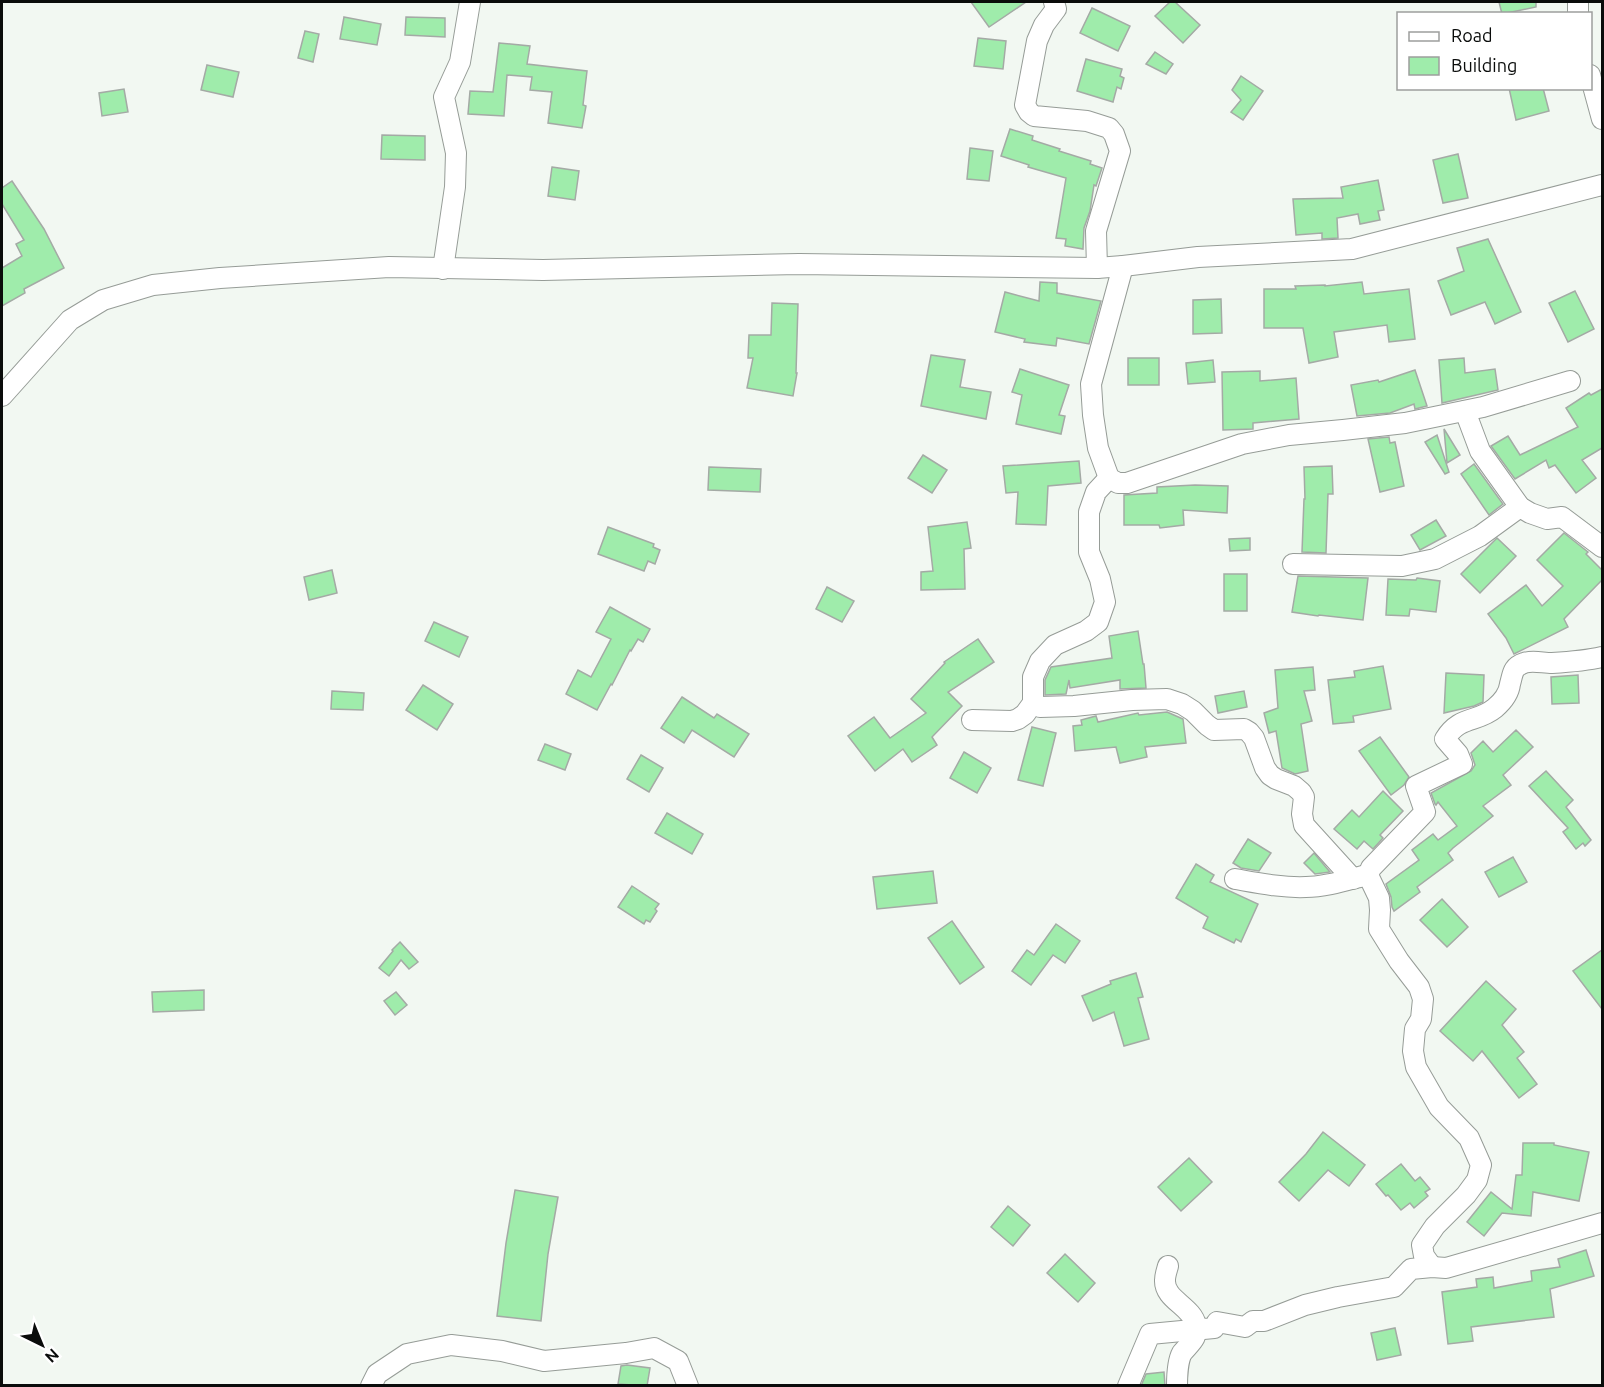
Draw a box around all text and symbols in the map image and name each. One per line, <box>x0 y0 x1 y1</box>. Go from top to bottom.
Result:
legend <box>1397 12 1592 90</box>
text: Road <box>1451 25 1493 45</box>
text: Building <box>1451 55 1517 75</box>
north arrow <box>12 1315 72 1375</box>
text: N <box>42 1345 63 1367</box>

